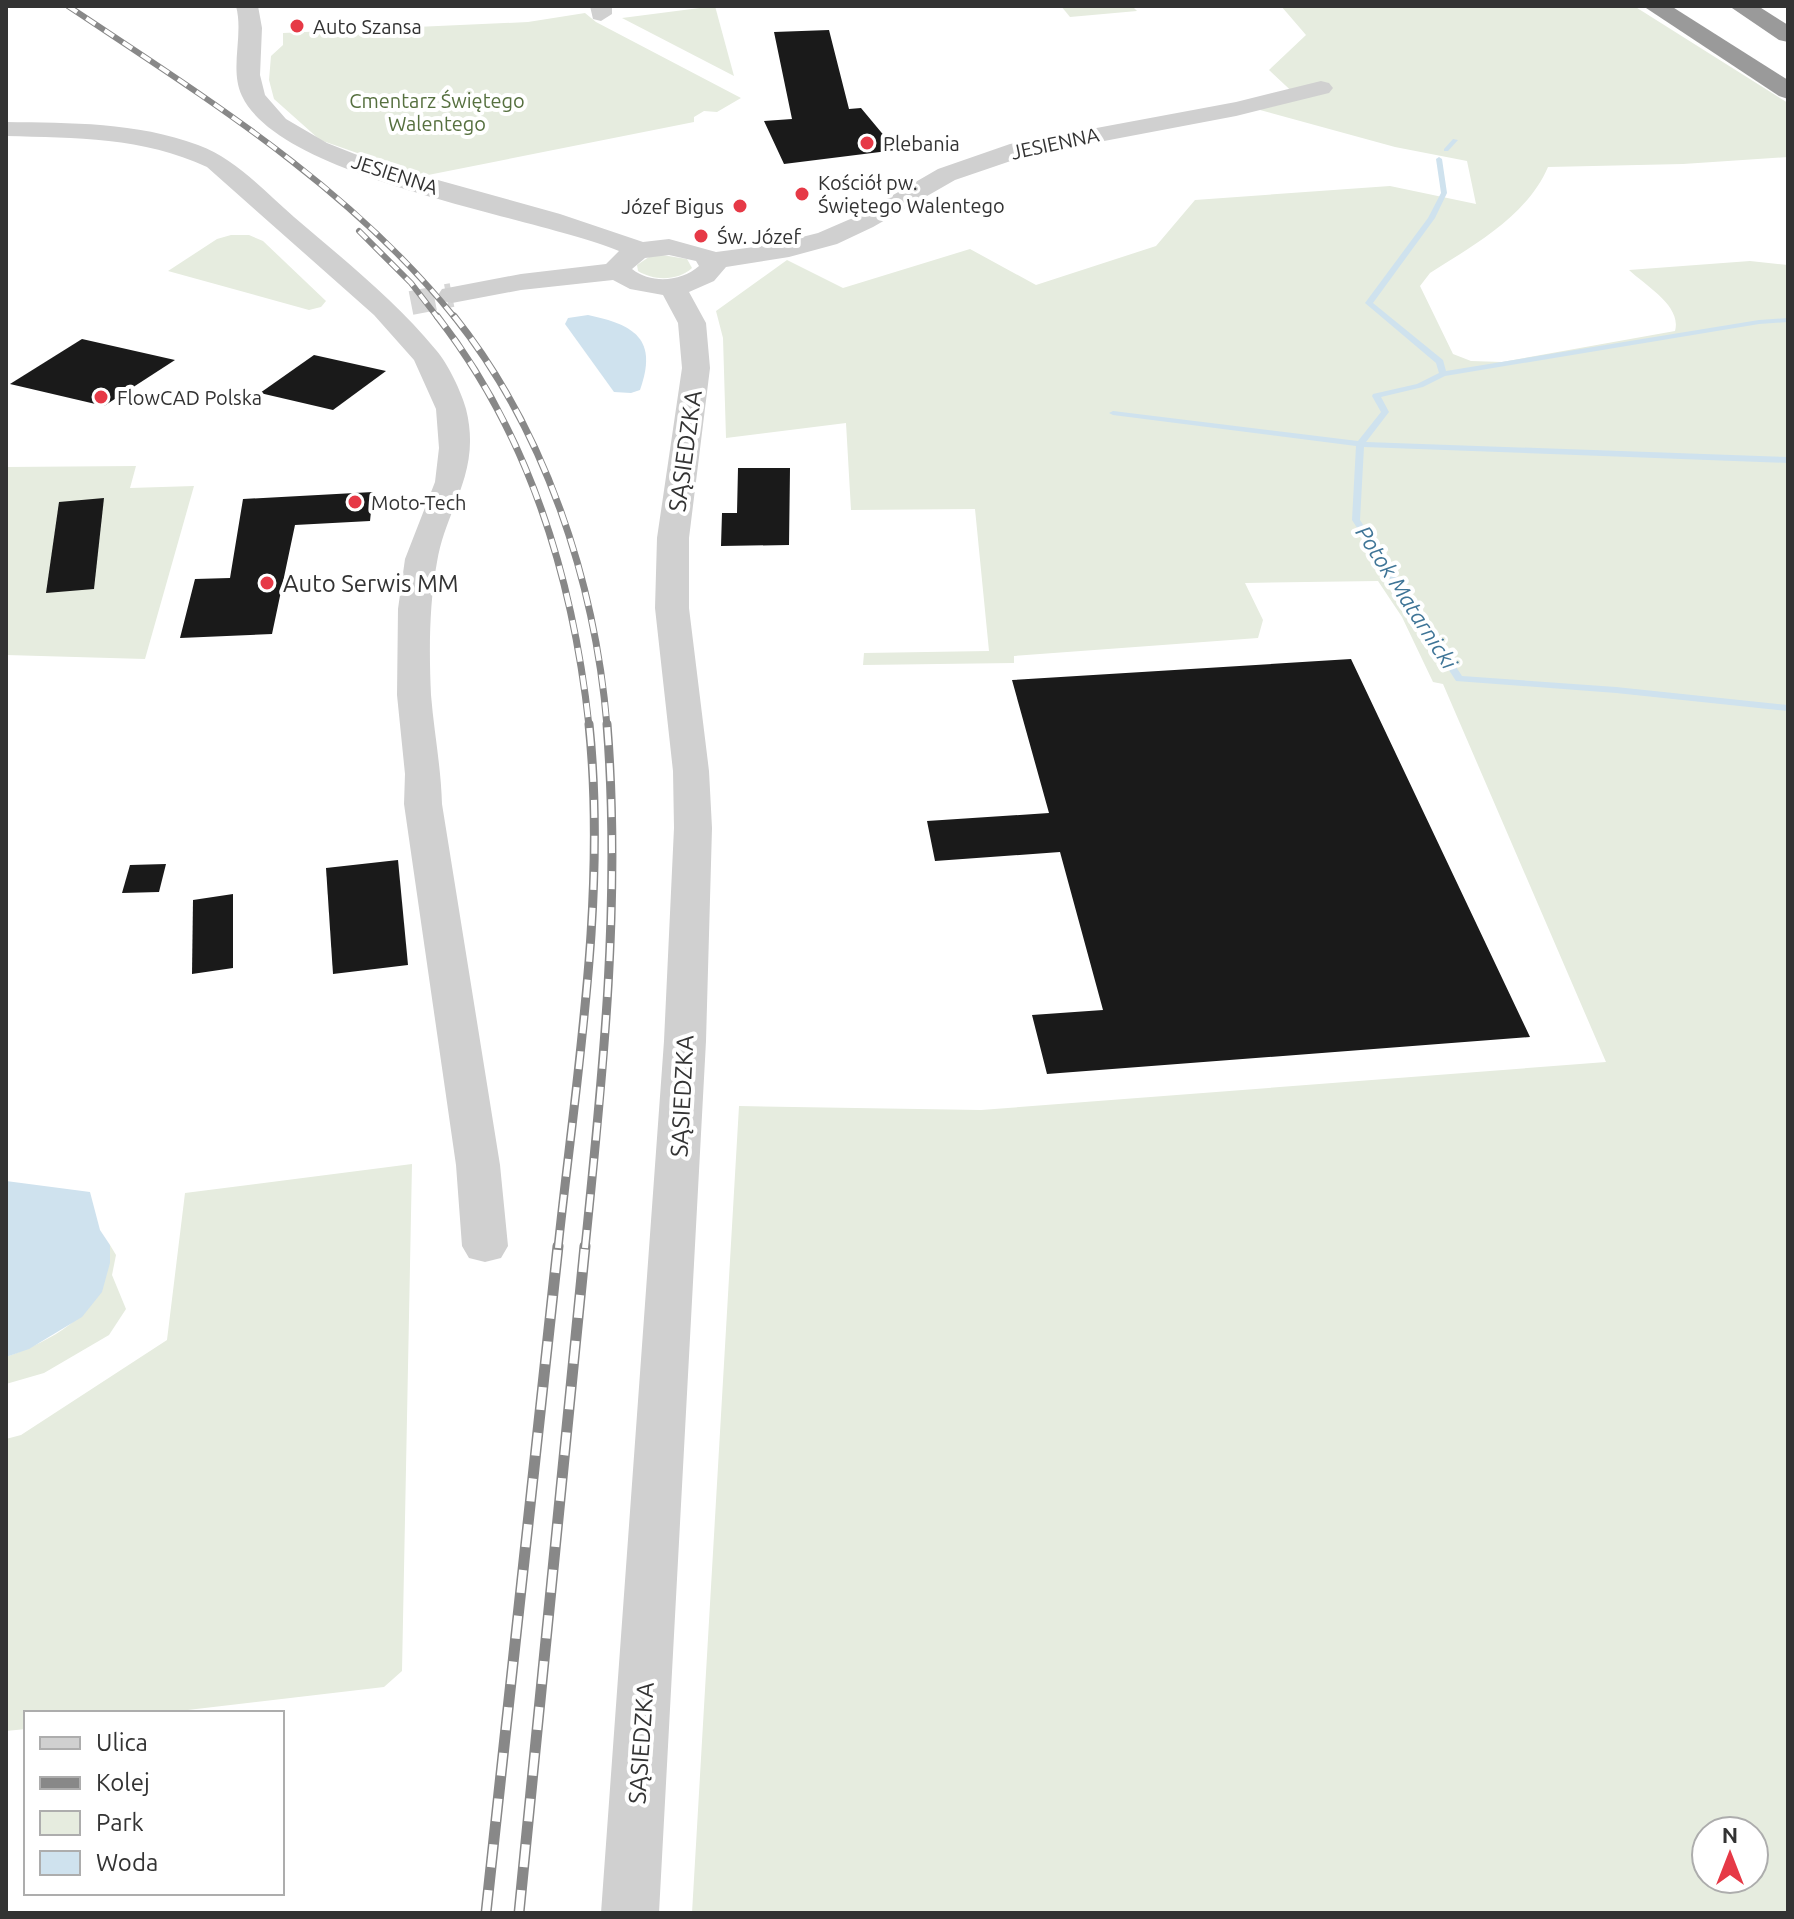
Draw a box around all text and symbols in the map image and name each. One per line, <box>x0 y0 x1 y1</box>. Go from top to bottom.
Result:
place label: Auto Szansa <box>313 15 422 38</box>
marker: Auto Szansa <box>288 17 306 35</box>
park label: Cmentarz Świętego Walentego <box>349 89 525 135</box>
street label: JESIENNA <box>1009 122 1101 164</box>
place label: Plebania <box>883 132 960 155</box>
marker: Plebania <box>858 134 876 152</box>
street label: JESIENNA <box>349 149 441 199</box>
place label: Kościół pw. Świętego Walentego <box>818 171 1005 217</box>
marker: Kościół pw. Świętego Walentego <box>793 185 811 203</box>
place label: Józef Bigus <box>621 195 724 218</box>
marker: Józef Bigus <box>731 197 749 215</box>
place label: Św. Józef <box>717 225 801 248</box>
marker: Św. Józef <box>692 227 710 245</box>
place label: FlowCAD Polska <box>117 386 262 409</box>
marker: FlowCAD Polska <box>92 388 110 406</box>
street label: SĄSIEDZKA <box>663 388 707 513</box>
place label: Moto-Tech <box>371 491 467 514</box>
marker: Moto-Tech <box>346 493 364 511</box>
water label: Potok Matarnicki <box>1351 521 1463 675</box>
place label: Auto Serwis MM <box>283 570 459 597</box>
marker: Auto Serwis MM <box>258 574 276 592</box>
street label: SĄSIEDZKA <box>665 1034 699 1158</box>
street label: SĄSIEDZKA <box>623 1681 659 1805</box>
legend <box>24 1711 284 1895</box>
text: Ulica <box>96 1729 148 1756</box>
text: Kolej <box>96 1769 150 1796</box>
text: Park <box>96 1809 144 1836</box>
north arrow <box>1690 1815 1770 1895</box>
text: N <box>1722 1822 1738 1847</box>
text: Woda <box>96 1849 158 1876</box>

